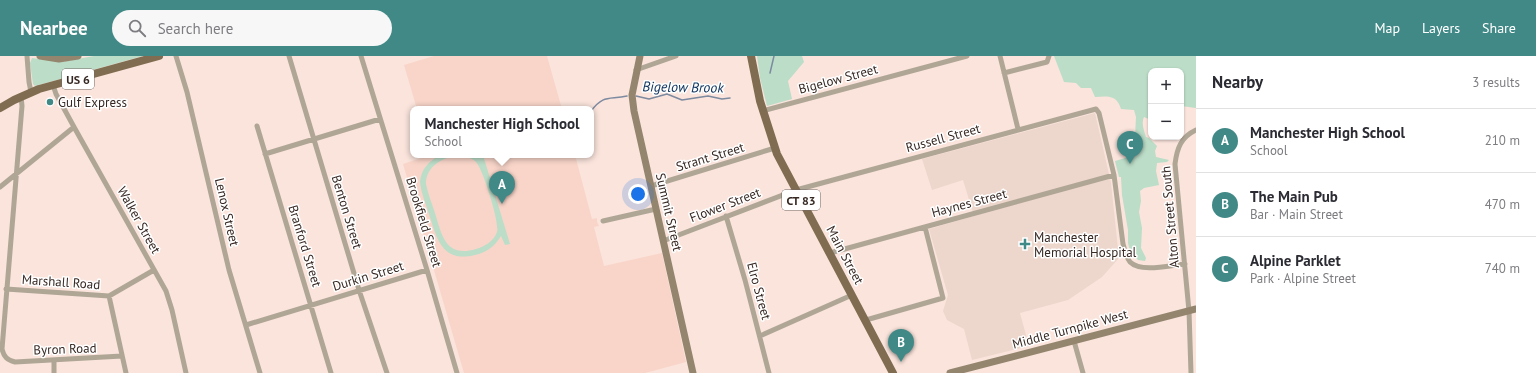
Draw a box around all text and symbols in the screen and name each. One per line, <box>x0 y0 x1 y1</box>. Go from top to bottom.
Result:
search box <box>112 10 392 46</box>
text: Nearbee <box>20 16 88 40</box>
icon: search <box>126 17 148 39</box>
text: Search here <box>158 19 233 38</box>
text: Map <box>1374 19 1400 37</box>
text: Layers <box>1422 19 1460 37</box>
text: Share <box>1482 19 1516 37</box>
street label: Bigelow Street <box>797 60 880 98</box>
map controls <box>1148 68 1184 140</box>
button: + <box>1148 68 1184 104</box>
road number: US 6 <box>62 69 94 89</box>
text: Nearby <box>1212 71 1263 93</box>
text: 3 results <box>1472 74 1520 91</box>
water label: Bigelow Brook <box>642 77 724 97</box>
place label: Gulf Express <box>58 94 127 111</box>
marker: Gulf Express <box>45 97 55 107</box>
button: − <box>1148 104 1184 140</box>
popup <box>410 106 594 158</box>
text: Manchester High School <box>424 114 580 133</box>
street label: Russell Street <box>904 120 983 156</box>
text: Manchester High School <box>1250 123 1405 142</box>
pin: C <box>1117 131 1143 164</box>
text: A <box>1221 132 1229 149</box>
text: 210 m <box>1485 132 1520 149</box>
text: School <box>424 133 462 150</box>
street label: Strant Street <box>674 138 747 175</box>
text: School <box>1250 142 1288 159</box>
street label: Alton Street South <box>1157 165 1183 269</box>
pin: A <box>489 171 515 204</box>
street label: Summit Street <box>652 171 686 253</box>
street label: Benton Street <box>328 173 366 252</box>
street label: Brookfield Street <box>402 175 446 270</box>
street label: Lenox Street <box>211 176 243 248</box>
street label: Walker Street <box>114 183 165 257</box>
your location <box>628 184 648 204</box>
street label: Flower Street <box>687 184 763 226</box>
street label: Haynes Street <box>930 185 1009 221</box>
text: The Main Pub <box>1250 187 1338 206</box>
road number: CT 83 <box>782 190 820 210</box>
text: B <box>1221 196 1229 213</box>
text: 470 m <box>1485 196 1520 213</box>
street label: Branford Street <box>284 203 326 290</box>
text: Bar · Main Street <box>1250 206 1343 223</box>
street label: Main Street <box>822 223 868 288</box>
place label: Manchester Memorial Hospital <box>1034 229 1137 261</box>
marker: Manchester Memorial Hospital <box>1019 238 1031 250</box>
text: Alpine Parklet <box>1250 251 1341 270</box>
street label: Durkin Street <box>330 257 406 295</box>
street label: Elro Street <box>743 260 775 322</box>
text: C <box>1221 260 1229 277</box>
text: 740 m <box>1485 260 1520 277</box>
text: Park · Alpine Street <box>1250 270 1356 287</box>
street label: Marshall Road <box>21 271 101 293</box>
street label: Middle Turnpike West <box>1010 305 1130 353</box>
pin: B <box>888 329 914 362</box>
street label: Byron Road <box>33 339 97 359</box>

